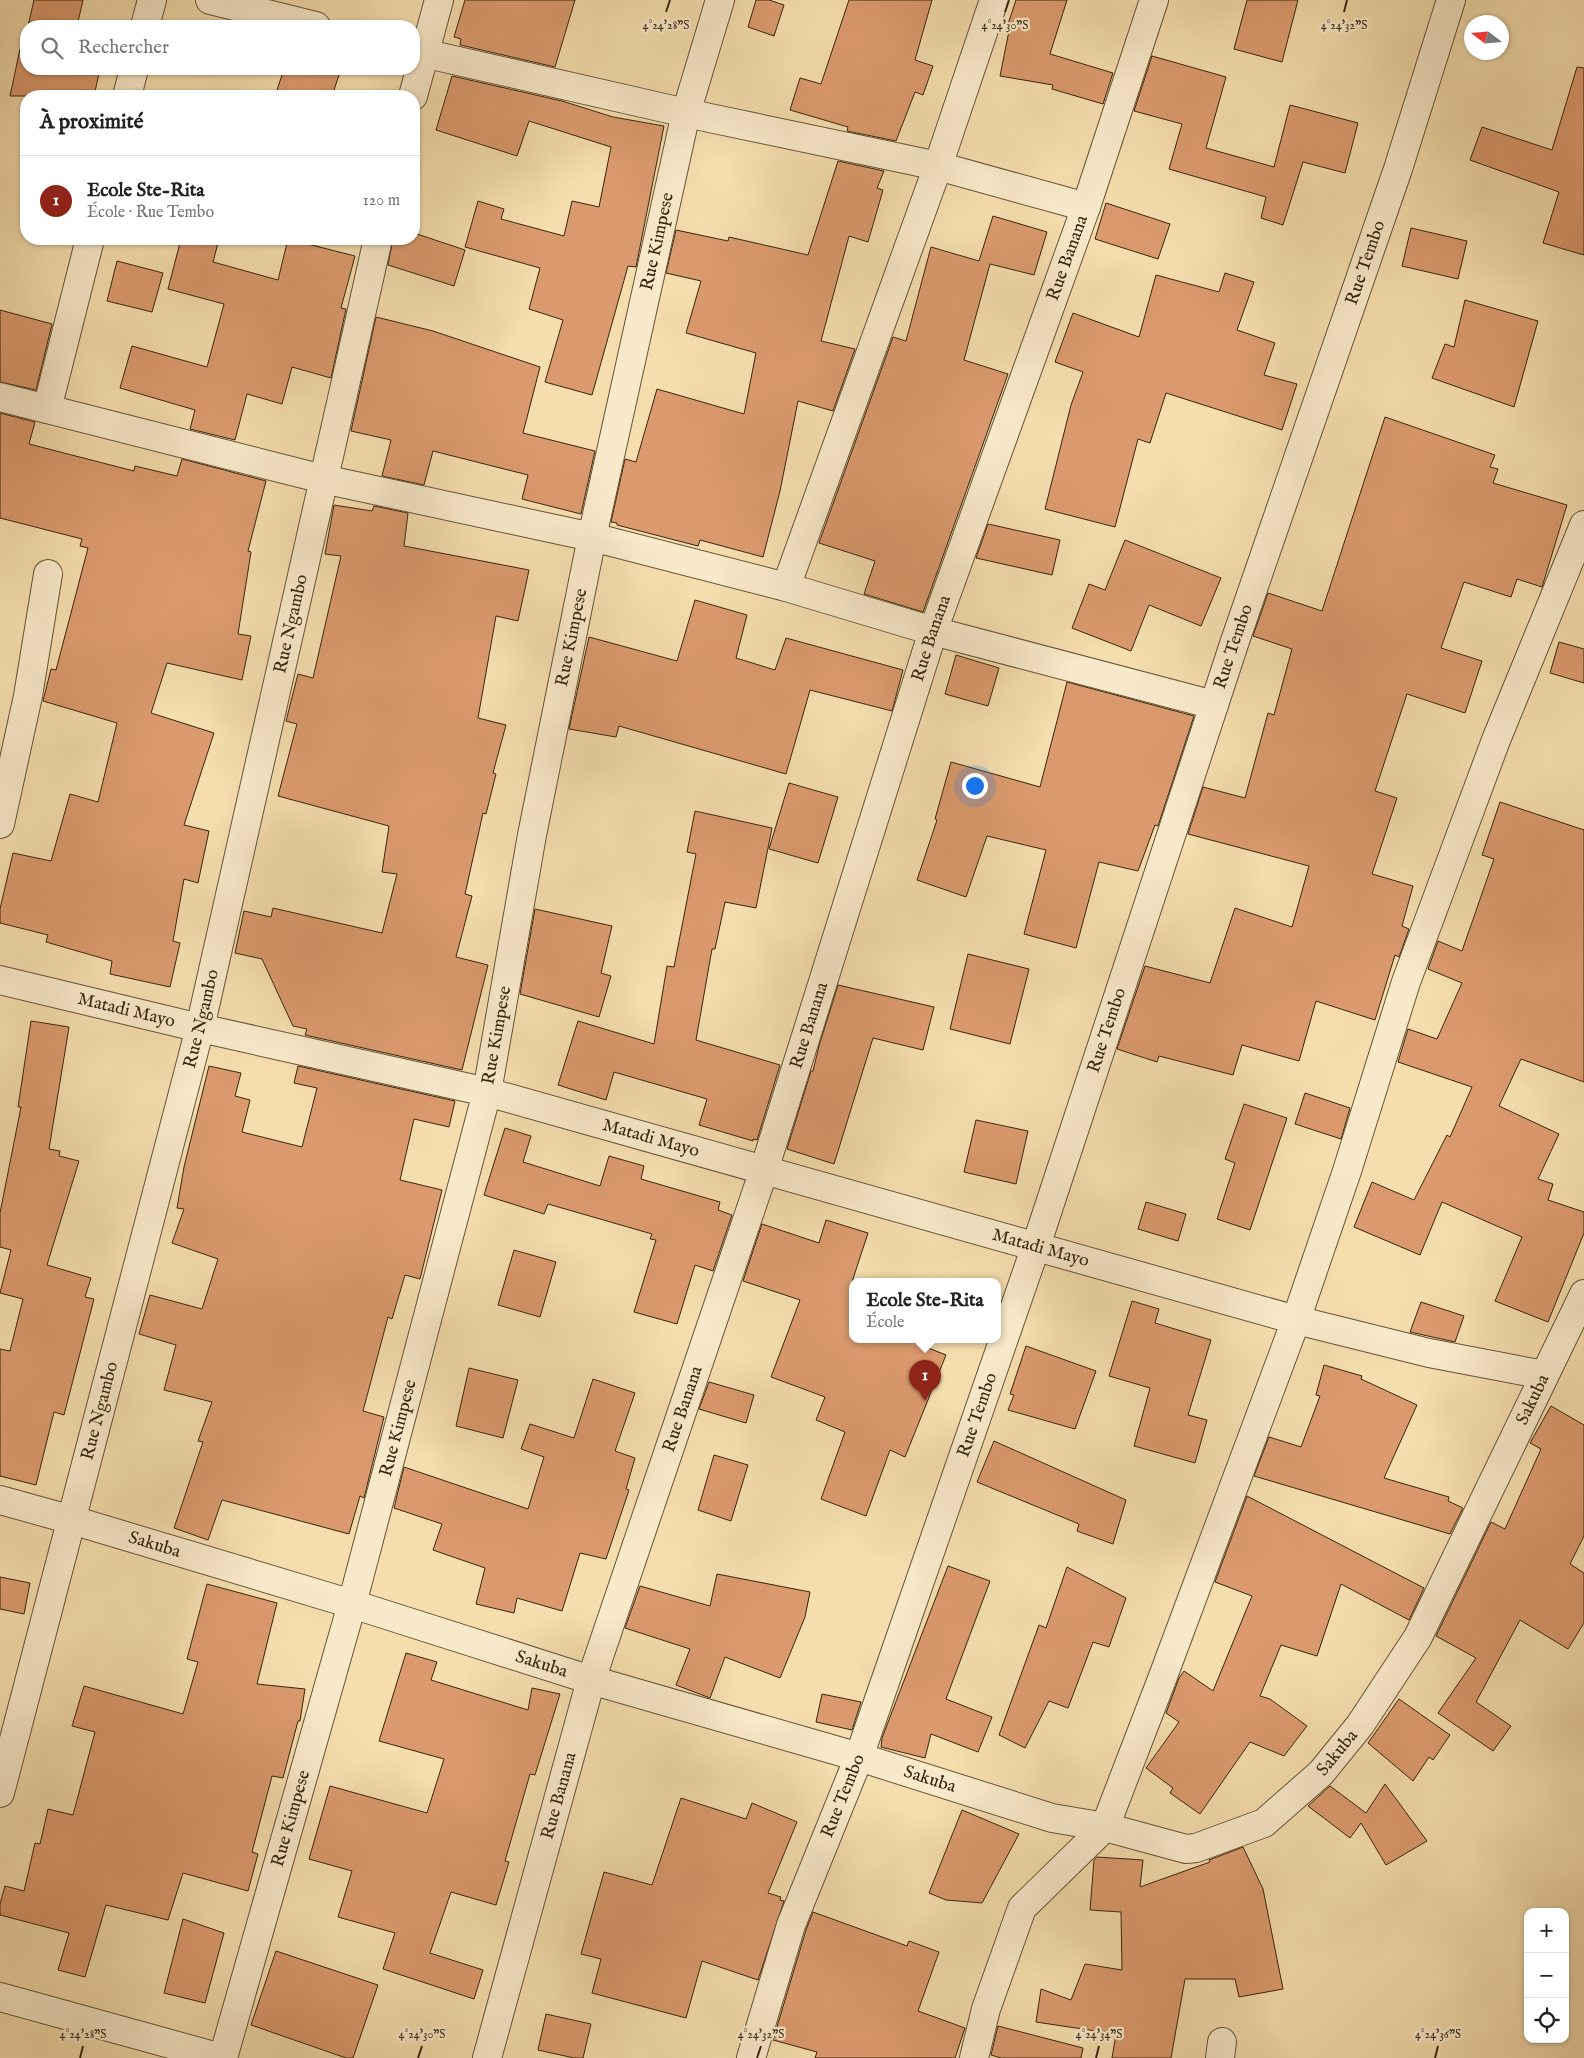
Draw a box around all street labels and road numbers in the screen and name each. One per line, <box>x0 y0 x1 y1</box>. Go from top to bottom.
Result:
street label: Rue Kimpese <box>636 190 680 293</box>
street label: Rue Banana <box>1042 212 1094 304</box>
street label: Rue Tembo <box>1340 217 1391 308</box>
street label: Rue Ngambo <box>269 572 314 676</box>
street label: Rue Kimpese <box>551 586 593 688</box>
street label: Rue Banana <box>906 592 957 684</box>
street label: Rue Tembo <box>1208 601 1258 692</box>
street label: Rue Ngambo <box>178 967 224 1071</box>
street label: Rue Banana <box>785 979 834 1072</box>
street label: Rue Kimpese <box>477 984 517 1086</box>
street label: Rue Tembo <box>1082 985 1132 1076</box>
street label: Matadi Mayo <box>75 988 178 1033</box>
street label: Matadi Mayo <box>600 1114 702 1163</box>
street label: Matadi Mayo <box>990 1223 1092 1273</box>
street label: Rue Ngambo <box>76 1359 124 1463</box>
street label: Rue Banana <box>658 1363 708 1455</box>
street label: Rue Tembo <box>952 1369 1003 1460</box>
street label: Sakuba <box>1511 1370 1555 1429</box>
street label: Rue Kimpese <box>375 1377 422 1479</box>
street label: Sakuba <box>126 1526 184 1564</box>
street label: Sakuba <box>513 1645 571 1683</box>
street label: Sakuba <box>1312 1725 1363 1781</box>
street label: Rue Banana <box>536 1749 582 1842</box>
street label: Rue Tembo <box>816 1751 871 1841</box>
street label: Sakuba <box>901 1760 959 1798</box>
street label: Rue Kimpese <box>266 1767 316 1870</box>

